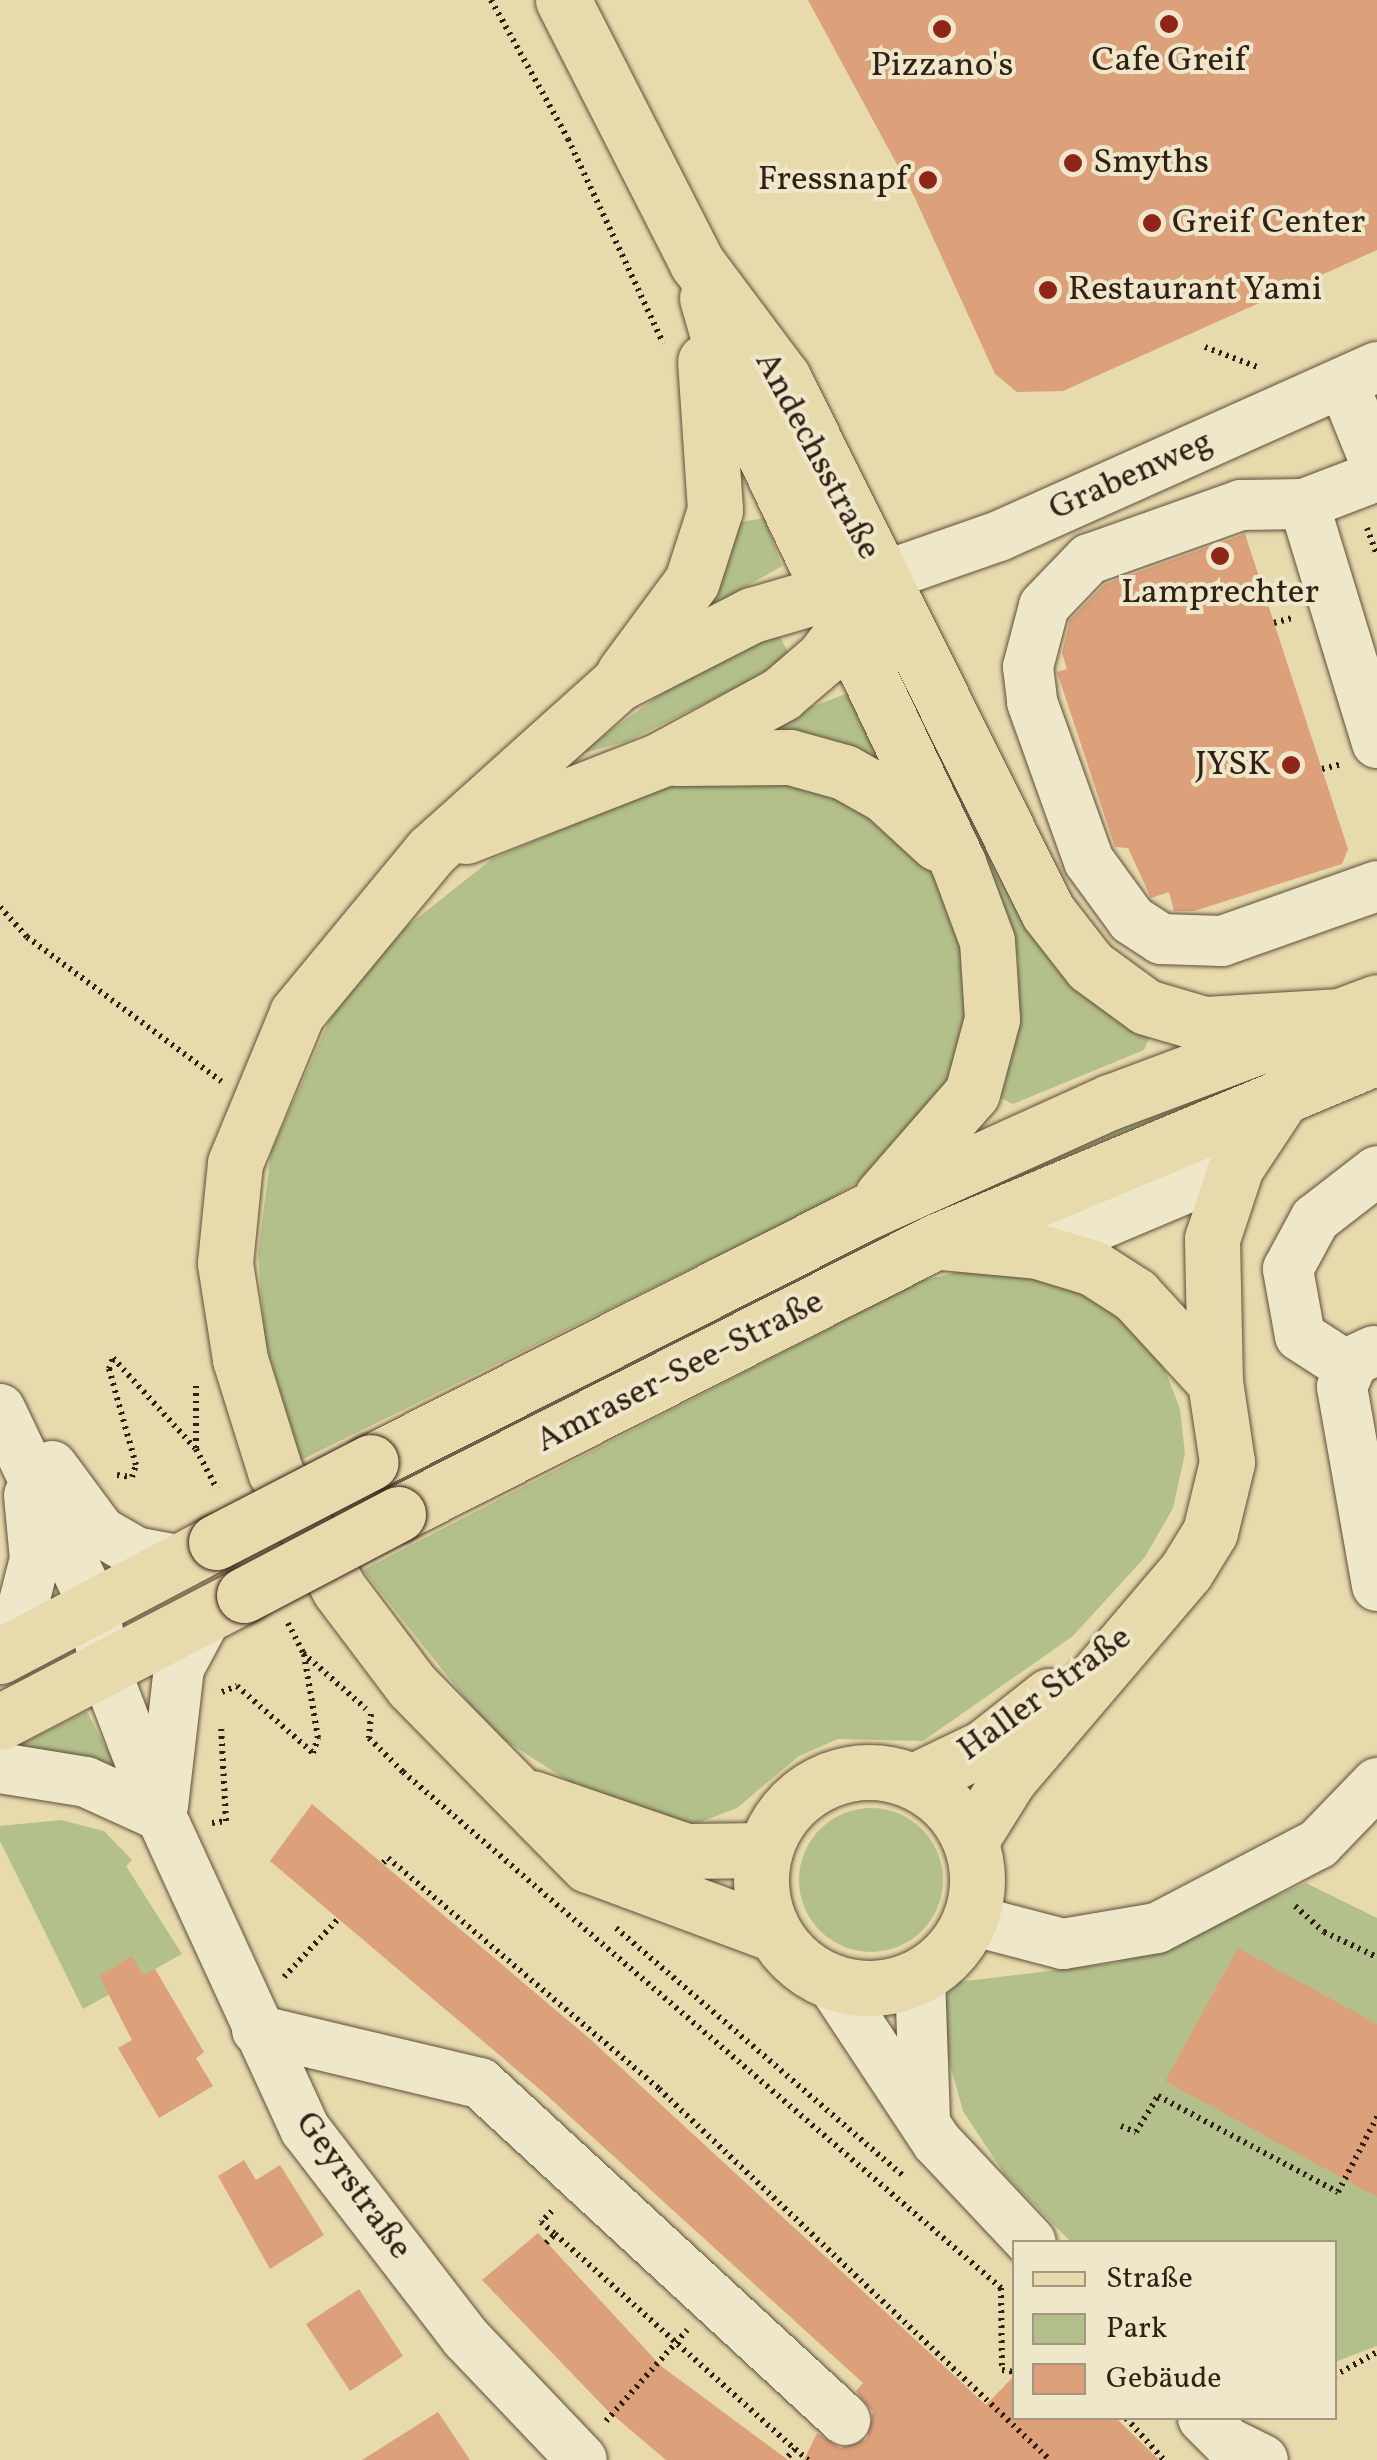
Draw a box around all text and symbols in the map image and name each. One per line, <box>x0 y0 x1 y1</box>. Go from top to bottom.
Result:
marker: Cafe Greif <box>1158 13 1180 35</box>
marker: Pizzano's <box>931 18 953 40</box>
place label: Cafe Greif <box>1091 40 1247 82</box>
place label: Pizzano's <box>870 45 1014 87</box>
place label: Smyths <box>1093 142 1209 184</box>
marker: Smyths <box>1062 152 1084 174</box>
place label: Fressnapf <box>758 159 908 201</box>
marker: Fressnapf <box>917 169 939 191</box>
place label: Greif Center <box>1172 202 1362 244</box>
marker: Greif Center <box>1141 212 1163 234</box>
place label: Restaurant Yami <box>1068 269 1323 311</box>
marker: Restaurant Yami <box>1037 279 1059 301</box>
street label: Andechsstraße <box>745 345 889 567</box>
street label: Grabenweg <box>1043 421 1219 531</box>
marker: Lamprechter <box>1209 545 1231 567</box>
place label: Lamprechter <box>1121 572 1319 614</box>
place label: JYSK <box>1195 744 1271 786</box>
marker: JYSK <box>1280 754 1302 776</box>
street label: Amraser-See-Straße <box>529 1281 831 1463</box>
street label: Haller Straße <box>950 1617 1140 1771</box>
street label: Geyrstraße <box>285 2104 421 2268</box>
legend <box>1012 2240 1337 2420</box>
text: Straße <box>1106 2258 1193 2300</box>
text: Park <box>1106 2308 1167 2350</box>
text: Gebäude <box>1106 2358 1222 2400</box>

